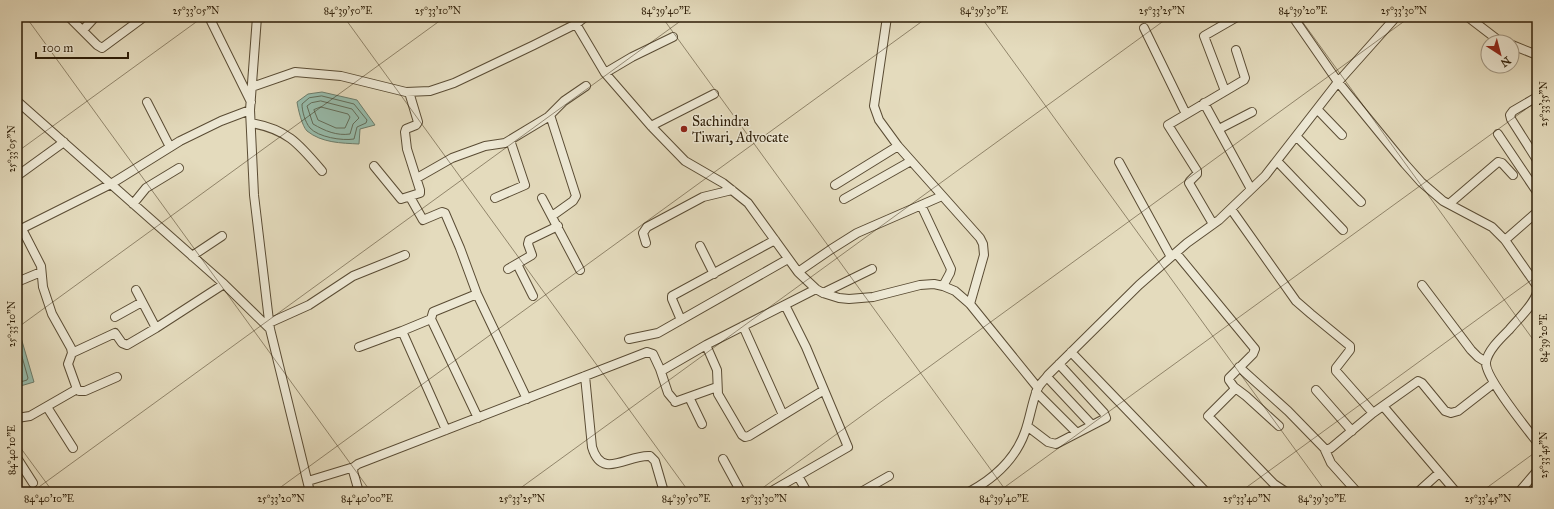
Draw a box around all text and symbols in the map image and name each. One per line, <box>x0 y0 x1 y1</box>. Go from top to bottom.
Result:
text: 25°33'05"N <box>172 5 220 17</box>
text: 84°39'50"E <box>324 5 372 17</box>
text: 25°33'10"N <box>415 5 462 17</box>
text: 84°39'40"E <box>641 5 691 17</box>
text: 84°39'30"E <box>960 5 1008 17</box>
text: 25°33'25"N <box>1139 5 1186 17</box>
text: 84°39'20"E <box>1279 5 1327 17</box>
text: 25°33'30"N <box>1381 5 1428 17</box>
scale bar <box>36 34 128 60</box>
north arrow <box>1480 34 1520 74</box>
text: 100 m <box>42 41 73 55</box>
text: N <box>1497 54 1513 70</box>
text: 25°33'35"N <box>1538 81 1550 127</box>
place label: Sachindra Tiwari, Advocate <box>692 113 789 146</box>
marker: Sachindra Tiwari, Advocate <box>679 124 689 134</box>
text: 25°33'05"N <box>6 125 18 173</box>
text: 25°33'10"N <box>6 300 18 347</box>
text: 84°39'20"E <box>1538 314 1550 362</box>
text: 84°40'10"E <box>6 425 18 475</box>
text: 25°33'45"N <box>1538 431 1550 478</box>
text: 84°40'10"E <box>24 493 74 505</box>
text: 25°33'20"N <box>257 493 305 505</box>
text: 84°40'00"E <box>341 493 393 505</box>
text: 25°33'25"N <box>499 493 546 505</box>
text: 84°39'50"E <box>662 493 710 505</box>
text: 25°33'30"N <box>741 493 788 505</box>
text: 84°39'40"E <box>979 493 1029 505</box>
text: 25°33'40"N <box>1223 493 1272 505</box>
text: 84°39'30"E <box>1298 493 1346 505</box>
text: 25°33'45"N <box>1465 493 1512 505</box>

